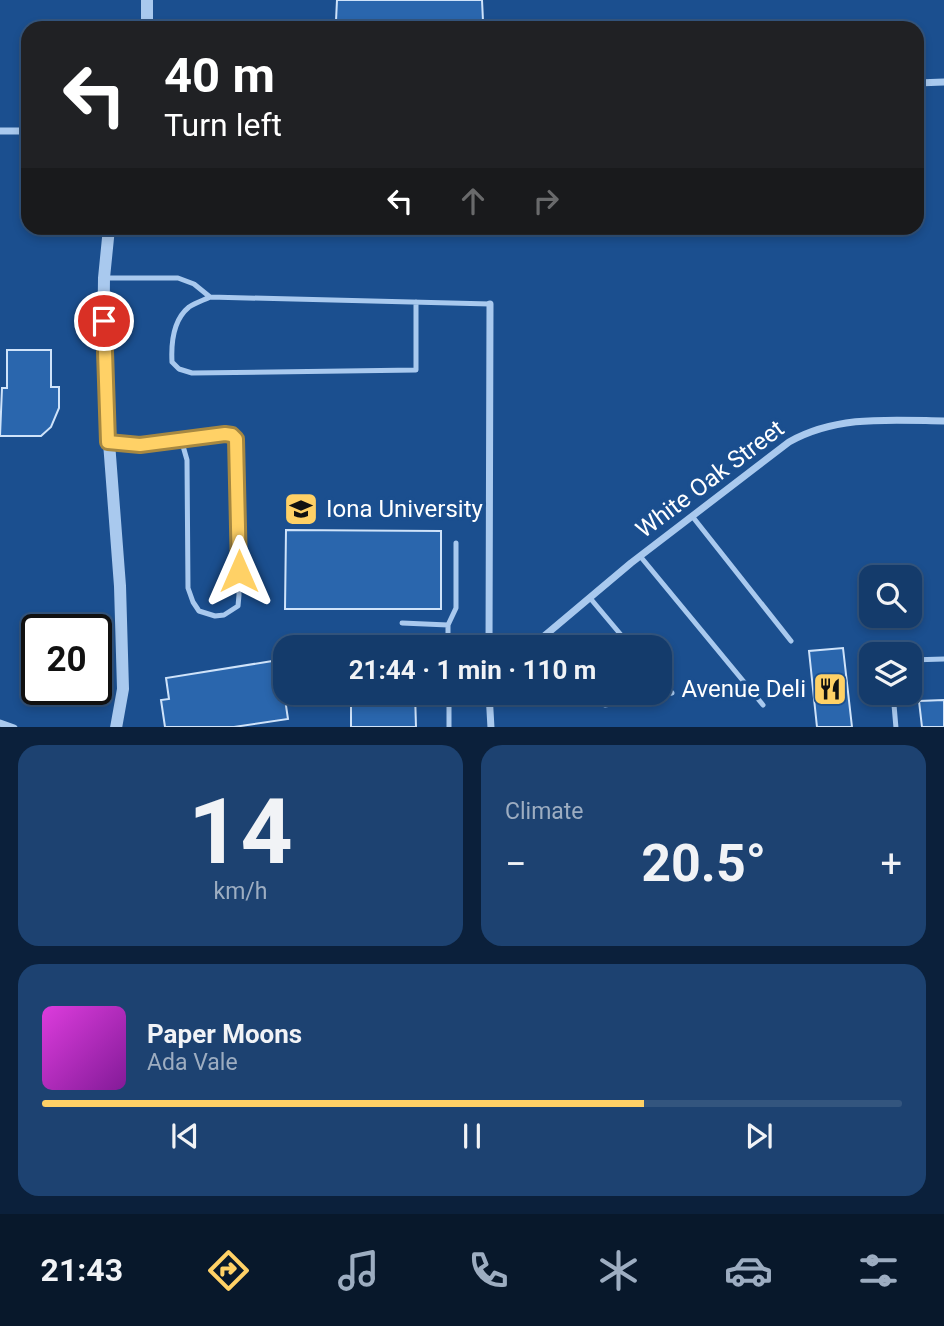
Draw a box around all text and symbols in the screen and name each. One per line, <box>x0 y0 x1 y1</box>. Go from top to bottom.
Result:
text: 40 m <box>164 47 275 104</box>
icon: left <box>49 49 140 140</box>
text: Turn left <box>164 106 282 144</box>
icon: left <box>381 182 419 220</box>
icon: ahead <box>454 182 492 220</box>
icon: right <box>527 182 565 220</box>
pin <box>74 291 134 351</box>
icon: arrive <box>85 302 123 340</box>
street label: White Oak Street <box>631 414 790 544</box>
school or university icon: Iona University <box>282 490 320 528</box>
place label: Iona University <box>326 495 484 523</box>
position arrow <box>202 534 276 608</box>
map controls <box>859 565 922 705</box>
button: search <box>859 565 922 628</box>
speed limit sign: 20 <box>21 614 112 705</box>
button: layers <box>859 642 922 705</box>
text: 21:44 · 1 min · 110 m <box>349 655 596 685</box>
restaurant icon: Avenue Deli <box>811 670 849 708</box>
place label: Avenue Deli <box>681 675 806 703</box>
text: 14 <box>188 779 293 885</box>
text: Climate <box>505 798 584 825</box>
text: 20.5° <box>641 833 766 894</box>
text: − <box>505 842 527 886</box>
text: + <box>880 842 902 886</box>
text: km/h <box>214 878 268 905</box>
text: Paper Moons <box>147 1019 302 1049</box>
text: Ada Vale <box>147 1049 238 1076</box>
icon: previous <box>166 1117 204 1155</box>
icon: pause <box>453 1117 491 1155</box>
icon: next <box>740 1117 778 1155</box>
icon: directions <box>204 1246 253 1295</box>
icon: music <box>334 1246 383 1295</box>
icon: phone <box>464 1246 513 1295</box>
icon: climate <box>594 1246 643 1295</box>
icon: car <box>724 1246 773 1295</box>
icon: filters <box>854 1246 903 1295</box>
text: 21:43 <box>41 1251 123 1289</box>

